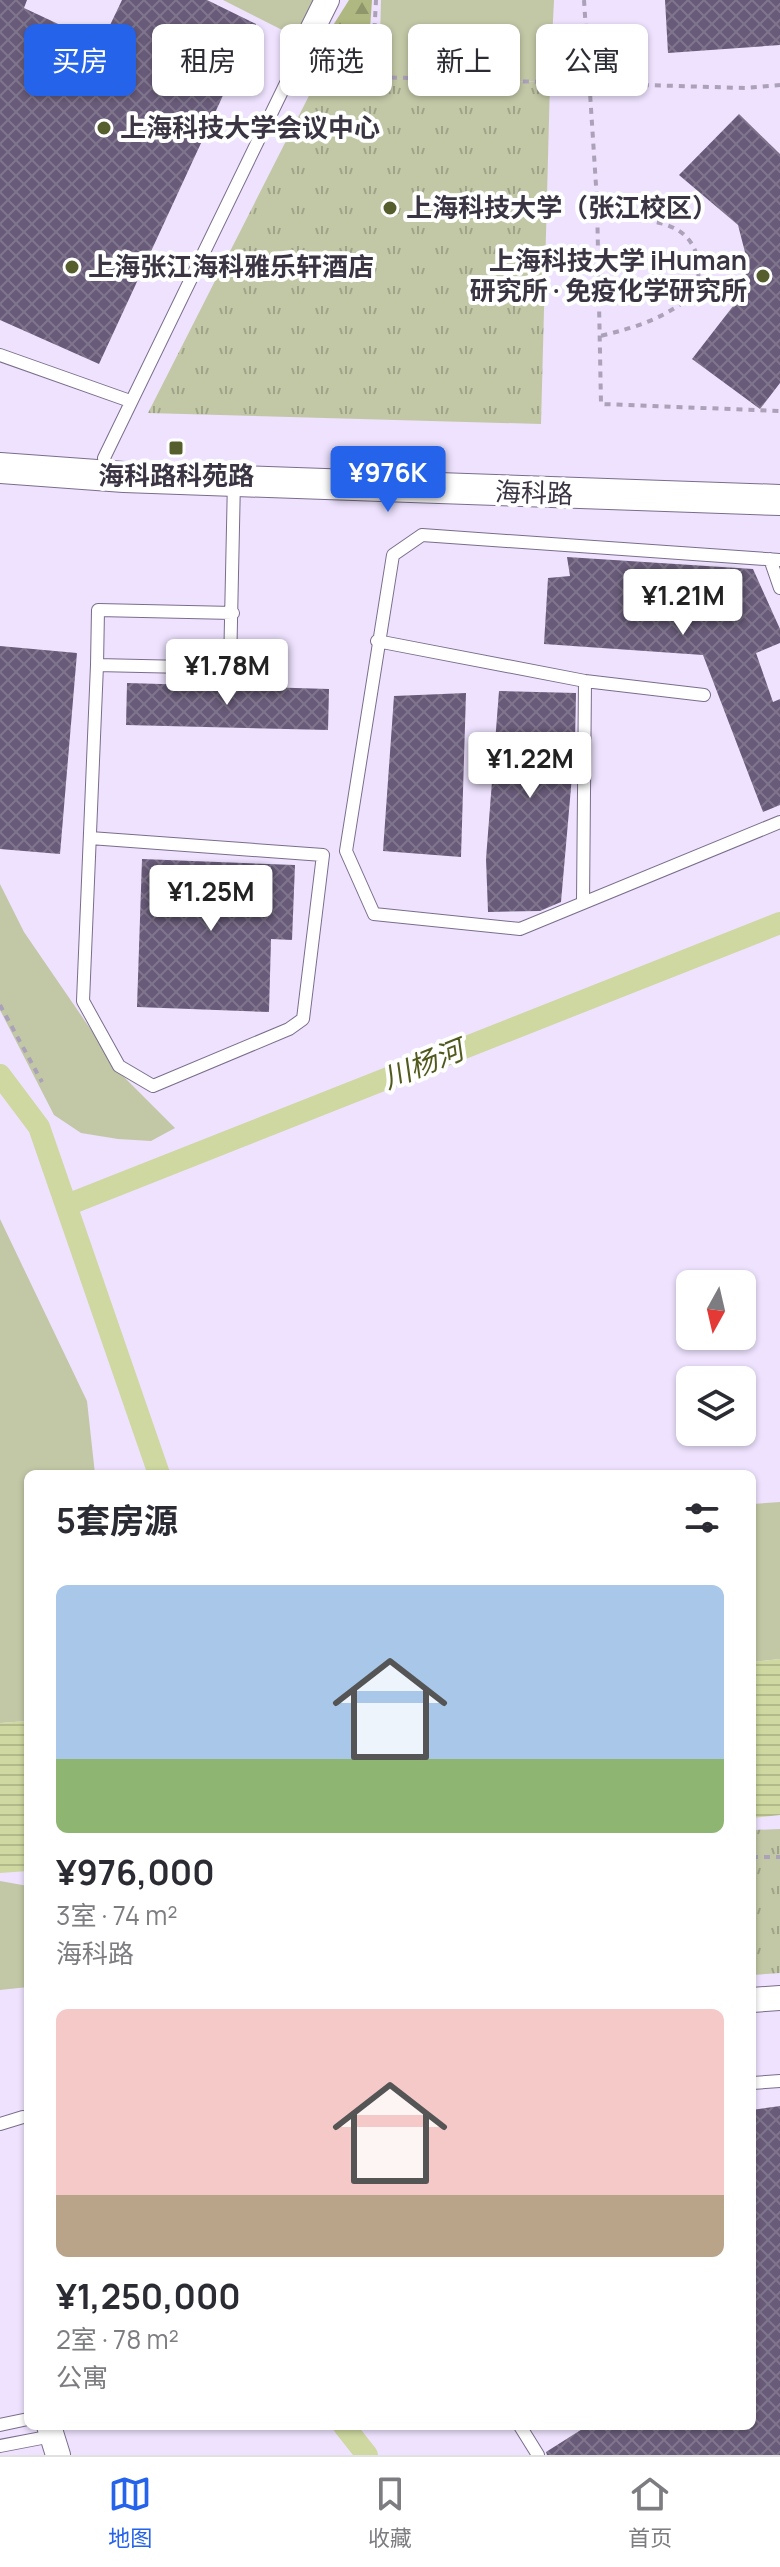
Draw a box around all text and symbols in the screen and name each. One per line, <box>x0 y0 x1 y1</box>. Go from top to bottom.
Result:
chip: 买房 <box>24 24 136 96</box>
chip: 租房 <box>152 24 264 96</box>
chip: 筛选 <box>280 24 392 96</box>
chip: 新上 <box>408 24 520 96</box>
chip: 公寓 <box>536 24 648 96</box>
place label: 上海科技大学会议中心 <box>120 109 380 145</box>
marker: 上海科技大学会议中心 <box>95 119 113 137</box>
place label: 上海科技大学（张江校区） <box>406 189 718 225</box>
marker: 上海科技大学（张江校区） <box>381 199 399 217</box>
place label: 上海科技大学 iHuman 研究所 · 免疫化学研究所 <box>470 242 747 308</box>
place label: 上海张江海科雅乐轩酒店 <box>88 248 374 284</box>
marker: 上海张江海科雅乐轩酒店 <box>63 258 81 276</box>
marker: 上海科技大学 iHuman 研究所 · 免疫化学研究所 <box>754 267 772 285</box>
marker: 海科路科苑路 <box>167 439 185 457</box>
pin: ¥976K <box>332 446 444 514</box>
text: ¥976K <box>349 454 427 490</box>
place label: 海科路科苑路 <box>98 457 254 493</box>
street label: 海科路 <box>494 473 574 511</box>
pin: ¥1.21M <box>618 569 748 637</box>
text: ¥1.21M <box>641 577 725 613</box>
pin: ¥1.78M <box>162 639 292 707</box>
text: ¥1.78M <box>184 647 270 683</box>
pin: ¥1.22M <box>465 732 595 800</box>
text: ¥1.22M <box>486 740 574 776</box>
pin: ¥1.25M <box>146 865 276 933</box>
text: ¥1.25M <box>167 873 255 909</box>
water label: 川杨河 <box>377 1028 473 1096</box>
north arrow <box>676 1270 756 1350</box>
map controls <box>676 1270 756 1446</box>
button: layers <box>676 1366 756 1446</box>
icon: filters <box>680 1496 724 1540</box>
text: 5套房源 <box>56 1497 178 1543</box>
icon: home <box>318 1637 462 1781</box>
text: ¥976,000 <box>56 1849 215 1895</box>
text: 3室 · 74 m² <box>56 1897 178 1933</box>
text: 海科路 <box>56 1935 134 1971</box>
icon: home <box>318 2061 462 2205</box>
text: ¥1,250,000 <box>56 2273 241 2319</box>
text: 2室 · 78 m² <box>56 2321 179 2357</box>
text: 公寓 <box>56 2359 108 2395</box>
tab: 地图 <box>108 2472 152 2553</box>
tab: 收藏 <box>368 2472 412 2553</box>
tab: 首页 <box>628 2472 672 2553</box>

